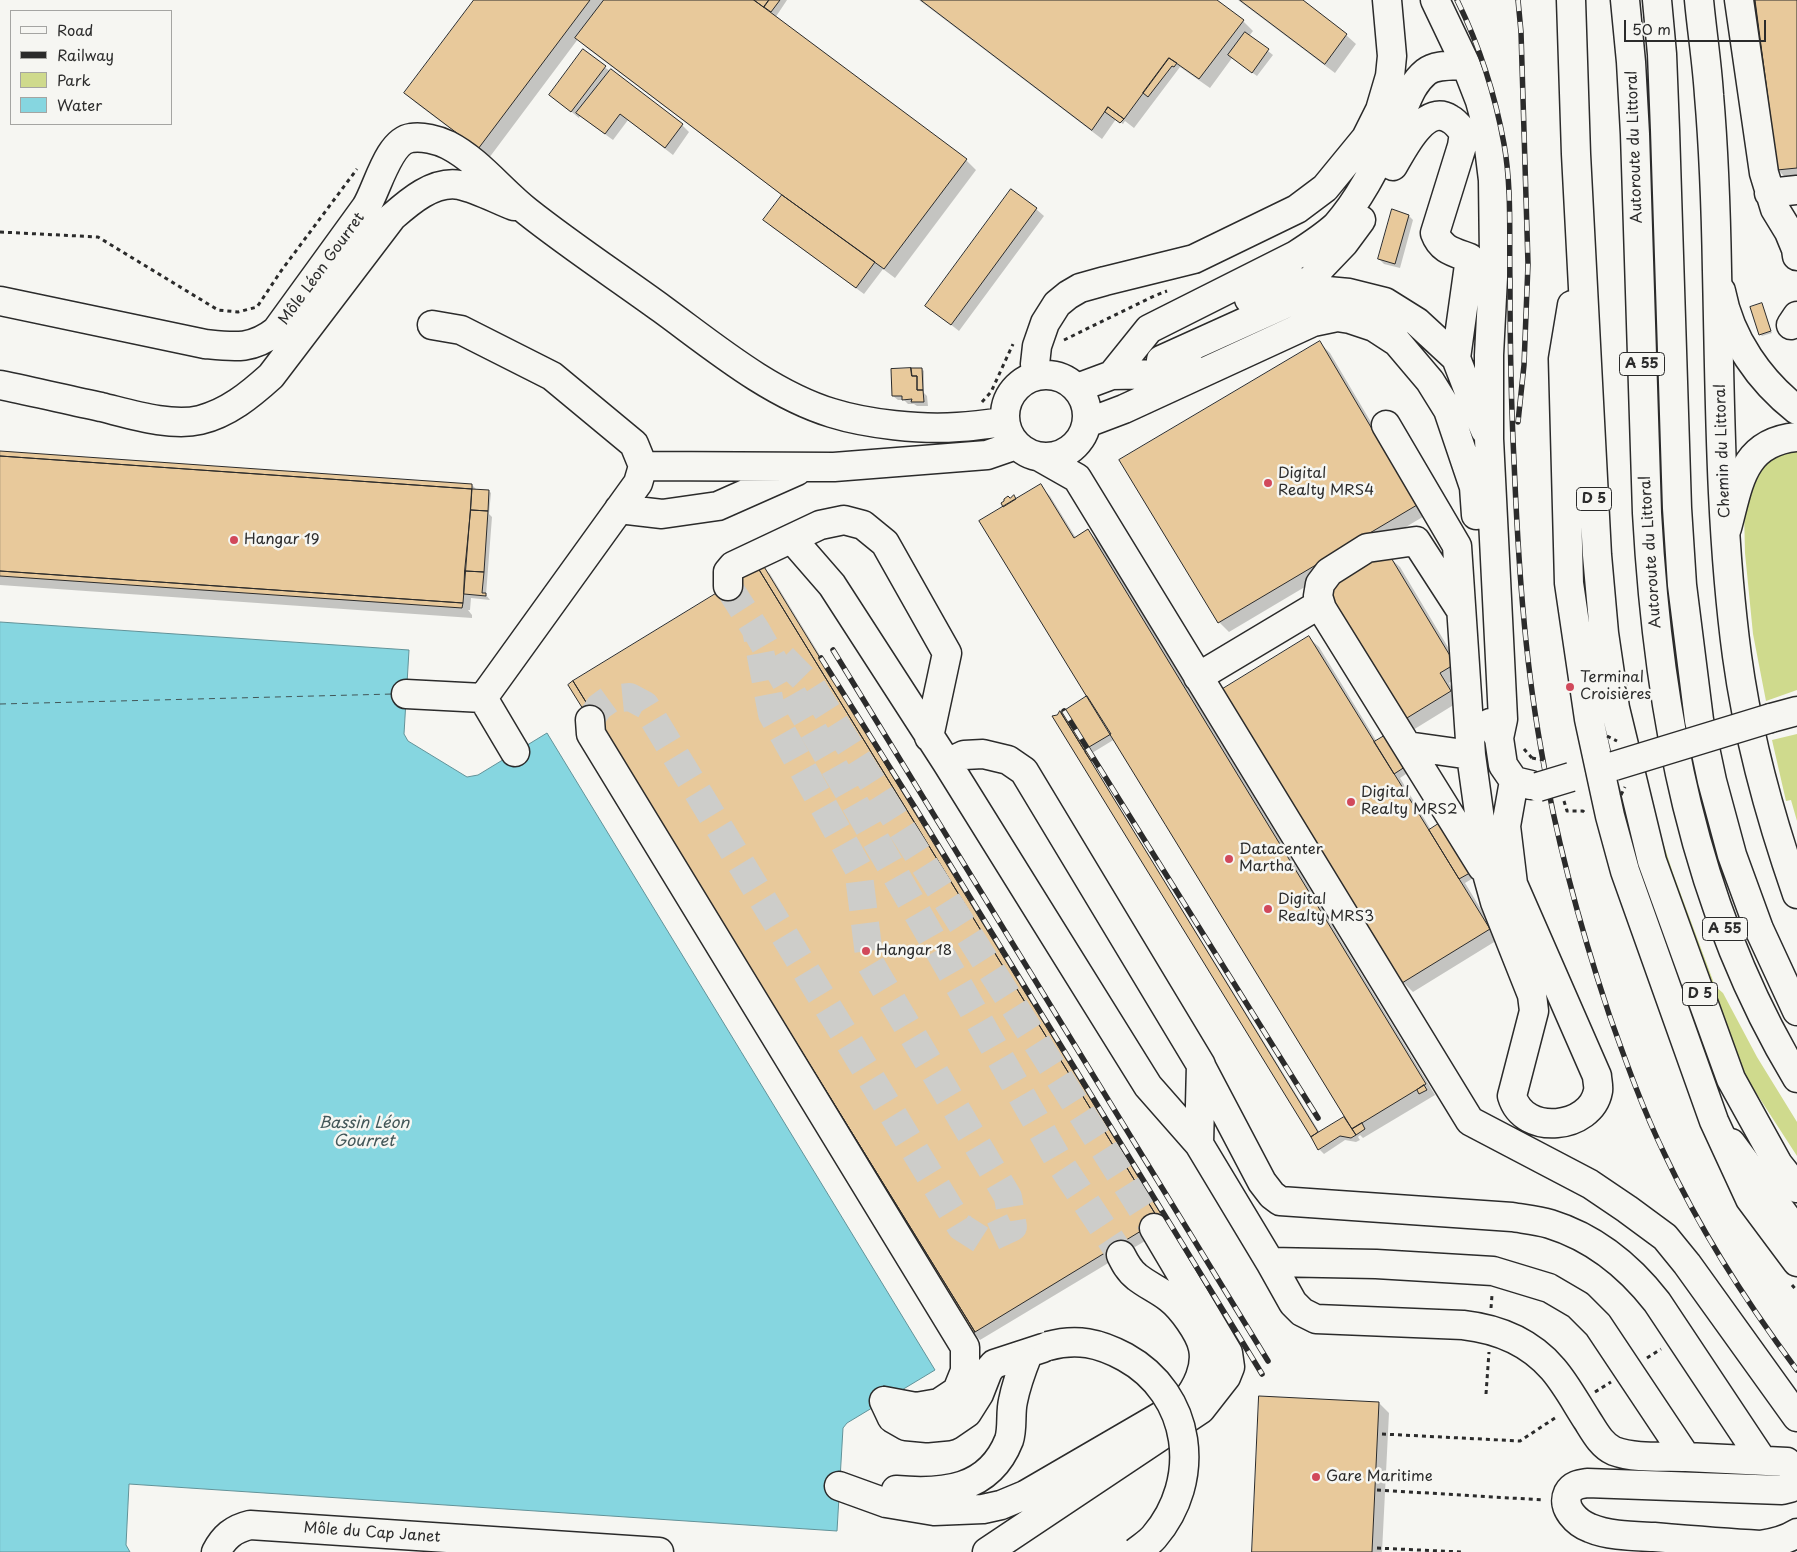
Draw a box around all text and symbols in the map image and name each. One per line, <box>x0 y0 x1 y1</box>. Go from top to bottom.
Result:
legend <box>10 10 172 125</box>
scale bar <box>1627 10 1770 42</box>
text: 50 m <box>1632 17 1671 40</box>
text: Road <box>57 18 93 41</box>
text: Railway <box>57 43 114 66</box>
text: Park <box>57 68 91 91</box>
street label: Autoroute du Littoral <box>1623 70 1647 224</box>
text: Water <box>57 93 102 116</box>
street label: Môle Léon Gourret <box>275 209 369 329</box>
road number: A 55 <box>1620 352 1664 376</box>
street label: Chemin du Littoral <box>1712 384 1734 518</box>
place label: Digital Realty MRS4 <box>1278 465 1374 500</box>
street label: Autoroute du Littoral <box>1637 475 1665 629</box>
marker: Digital Realty MRS4 <box>1262 477 1274 489</box>
road number: D 5 <box>1576 488 1612 510</box>
place label: Hangar 19 <box>244 531 320 549</box>
marker: Hangar 19 <box>228 534 240 546</box>
place label: Terminal Croisières <box>1580 669 1651 704</box>
marker: Terminal Croisières <box>1564 681 1576 693</box>
place label: Digital Realty MRS2 <box>1361 784 1458 819</box>
marker: Digital Realty MRS2 <box>1345 796 1357 808</box>
place label: Datacenter Martha <box>1239 841 1323 876</box>
marker: Datacenter Martha <box>1223 853 1235 865</box>
place label: Digital Realty MRS3 <box>1278 891 1374 926</box>
marker: Digital Realty MRS3 <box>1262 903 1274 915</box>
road number: A 55 <box>1702 918 1748 941</box>
place label: Hangar 18 <box>876 942 952 960</box>
marker: Hangar 18 <box>860 945 872 957</box>
road number: D 5 <box>1682 982 1718 1006</box>
water label: Bassin Léon Gourret <box>319 1114 409 1152</box>
place label: Gare Maritime <box>1326 1468 1433 1486</box>
marker: Gare Maritime <box>1310 1471 1322 1483</box>
street label: Môle du Cap Janet <box>303 1519 441 1547</box>

